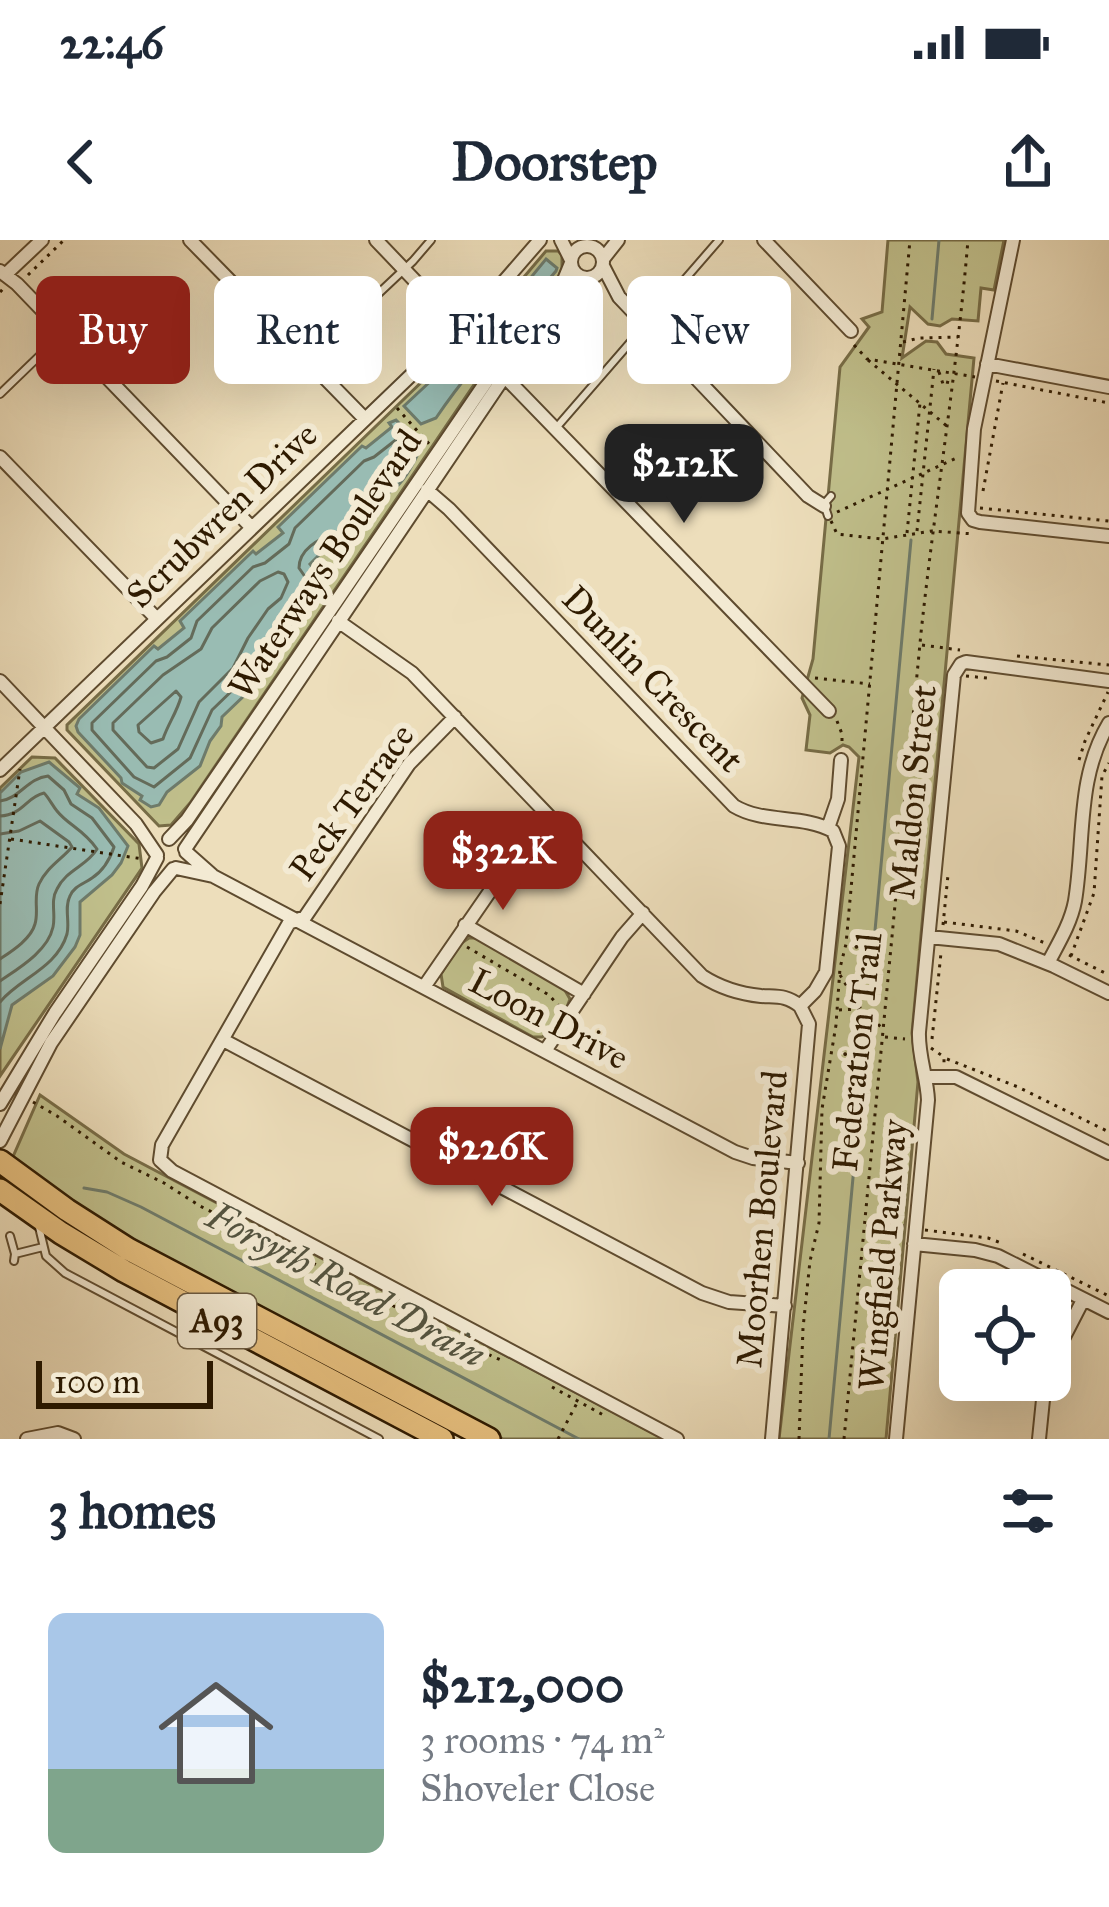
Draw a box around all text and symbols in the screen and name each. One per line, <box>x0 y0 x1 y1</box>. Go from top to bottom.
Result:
text: 22:46 <box>60 15 164 70</box>
icon: back <box>48 129 114 195</box>
text: Doorstep <box>451 129 658 195</box>
icon: share <box>995 129 1061 195</box>
chip: Buy <box>36 276 190 384</box>
chip: Rent <box>214 276 382 384</box>
chip: Filters <box>406 276 603 384</box>
chip: New <box>627 276 791 384</box>
street label: Scrubwren Drive <box>117 413 327 617</box>
street label: Waterways Boulevard <box>219 421 431 707</box>
pin: $212K <box>600 424 768 526</box>
text: $212K <box>632 439 736 487</box>
street label: Dunlin Crescent <box>553 577 753 782</box>
street label: Maldon Street <box>880 682 946 901</box>
street label: Peck Terrace <box>280 715 424 889</box>
pin: $322K <box>419 811 587 913</box>
text: $322K <box>450 826 556 874</box>
street label: Federation Trail <box>823 930 891 1174</box>
street label: Loon Drive <box>462 959 636 1079</box>
street label: Moorhen Boulevard <box>727 1068 797 1370</box>
pin: $226K <box>408 1107 576 1209</box>
street label: Wingfield Parkway <box>849 1117 917 1392</box>
text: $226K <box>437 1122 547 1170</box>
water label: Forsyth Road Drain <box>198 1191 493 1379</box>
map controls <box>939 1269 1071 1401</box>
button: locate <box>939 1269 1071 1401</box>
road number: A93 <box>178 1294 256 1348</box>
scale bar <box>36 1355 213 1408</box>
text: 100 m <box>54 1362 140 1402</box>
icon: filters <box>995 1478 1061 1544</box>
text: 3 homes <box>48 1480 216 1542</box>
text: $212,000 <box>420 1654 624 1716</box>
icon: home <box>144 1661 288 1805</box>
text: 3 rooms · 74 m² <box>420 1716 665 1764</box>
text: Shoveler Close <box>420 1764 655 1812</box>

